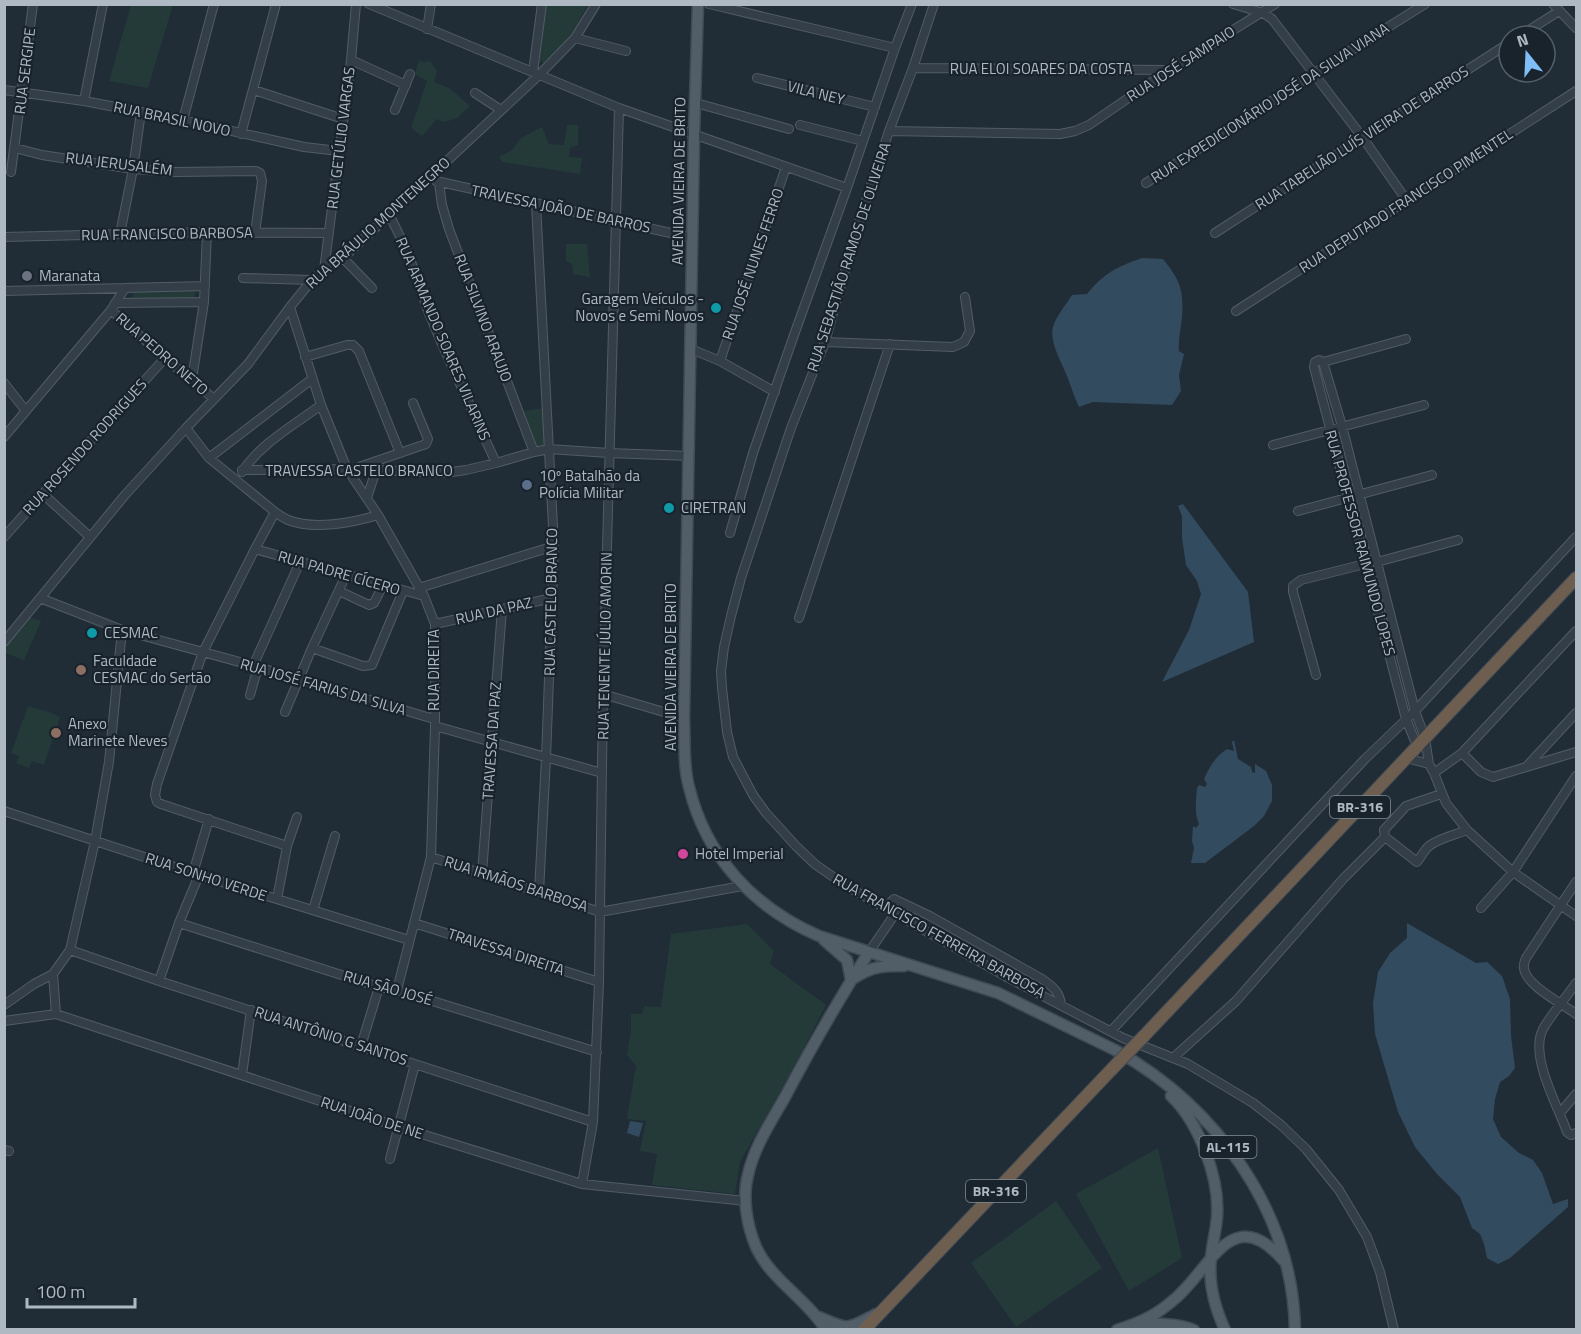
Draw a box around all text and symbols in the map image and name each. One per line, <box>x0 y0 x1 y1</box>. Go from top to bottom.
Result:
street label: RUA EXPEDICIONÁRIO JOSÉ DA SILVA VIANA <box>1146 17 1393 188</box>
street label: RUA JOSÉ SAMPAIO <box>1122 20 1240 107</box>
north arrow <box>1497 24 1557 84</box>
street label: RUA SERGIPE <box>8 26 41 115</box>
text: N <box>1513 27 1531 53</box>
street label: RUA ELOI SOARES DA COSTA <box>950 57 1132 80</box>
street label: RUA TABELIÃO LUÍS VIEIRA DE BARROS <box>1250 60 1473 216</box>
street label: RUA GETÚLIO VARGAS <box>320 66 361 210</box>
street label: VILA NEY <box>785 74 847 111</box>
street label: RUA BRASIL NOVO <box>112 95 233 142</box>
street label: AVENIDA VIEIRA DE BRITO <box>666 97 691 265</box>
street label: RUA DEPUTADO FRANCISCO PIMENTEL <box>1294 123 1517 279</box>
street label: RUA SEBASTIÃO RAMOS DE OLIVEIRA <box>801 139 897 374</box>
street label: RUA JERUSALÉM <box>64 146 174 181</box>
street label: RUA BRÁULIO MONTENEGRO <box>300 151 455 294</box>
street label: TRAVESSA JOÃO DE BARROS <box>469 178 653 239</box>
street label: RUA JOSÉ NUNES FERRO <box>716 185 789 343</box>
street label: RUA FRANCISCO BARBOSA <box>81 221 253 246</box>
street label: RUA ARMANDO SOARES VILARINS <box>390 233 497 444</box>
street label: RUA SILVINO ARAUJO <box>448 250 519 385</box>
place label: Maranata <box>39 264 101 287</box>
marker: Maranata <box>20 269 34 283</box>
place label: Garagem Veículos - Novos e Semi Novos <box>575 287 704 327</box>
marker: Garagem Veículos - Novos e Semi Novos <box>709 301 723 315</box>
street label: RUA PEDRO NETO <box>111 307 214 401</box>
street label: RUA ROSENDO RODRIGUES <box>17 373 152 520</box>
street label: RUA PROFESSOR RAIMUNDO LOPES <box>1319 427 1402 658</box>
street label: TRAVESSA CASTELO BRANCO <box>265 459 453 482</box>
place label: 10º Batalhão da Polícia Militar <box>539 464 641 504</box>
marker: 10º Batalhão da Polícia Militar <box>520 478 534 492</box>
place label: CIRETRAN <box>681 496 747 519</box>
marker: CIRETRAN <box>662 501 676 515</box>
street label: RUA CASTELO BRANCO <box>538 528 563 676</box>
street label: RUA PADRE CÍCERO <box>275 544 403 601</box>
street label: RUA TENENTE JÚLIO AMORIN <box>591 552 618 740</box>
street label: AVENIDA VIEIRA DE BRITO <box>659 583 682 751</box>
street label: RUA DA PAZ <box>453 591 535 631</box>
place label: CESMAC <box>104 621 158 644</box>
marker: CESMAC <box>85 626 99 640</box>
street label: RUA DIREITA <box>422 629 445 711</box>
place label: Faculdade CESMAC do Sertão <box>93 649 211 689</box>
street label: RUA JOSÉ FARIAS DA SILVA <box>237 652 409 721</box>
marker: Faculdade CESMAC do Sertão <box>74 663 88 677</box>
street label: TRAVESSA DA PAZ <box>476 681 507 801</box>
place label: Anexo Marinete Neves <box>68 712 167 752</box>
marker: Anexo Marinete Neves <box>49 726 63 740</box>
road number: BR-316 <box>1330 796 1390 818</box>
place label: Hotel Imperial <box>695 842 784 865</box>
street label: RUA SONHO VERDE <box>142 846 270 907</box>
marker: Hotel Imperial <box>676 847 690 861</box>
street label: RUA IRMÃOS BARBOSA <box>441 849 591 918</box>
street label: RUA FRANCISCO FERREIRA BARBOSA <box>829 867 1050 1004</box>
street label: TRAVESSA DIREITA <box>445 922 568 981</box>
street label: RUA SÃO JOSÉ <box>341 964 435 1011</box>
street label: RUA ANTÔNIO G SANTOS <box>252 1000 411 1071</box>
street label: RUA JOÃO DE NE <box>318 1090 426 1145</box>
road number: AL-115 <box>1200 1136 1256 1158</box>
road number: BR-316 <box>966 1180 1026 1202</box>
scale bar <box>27 1271 135 1309</box>
text: 100 m <box>36 1278 85 1305</box>

